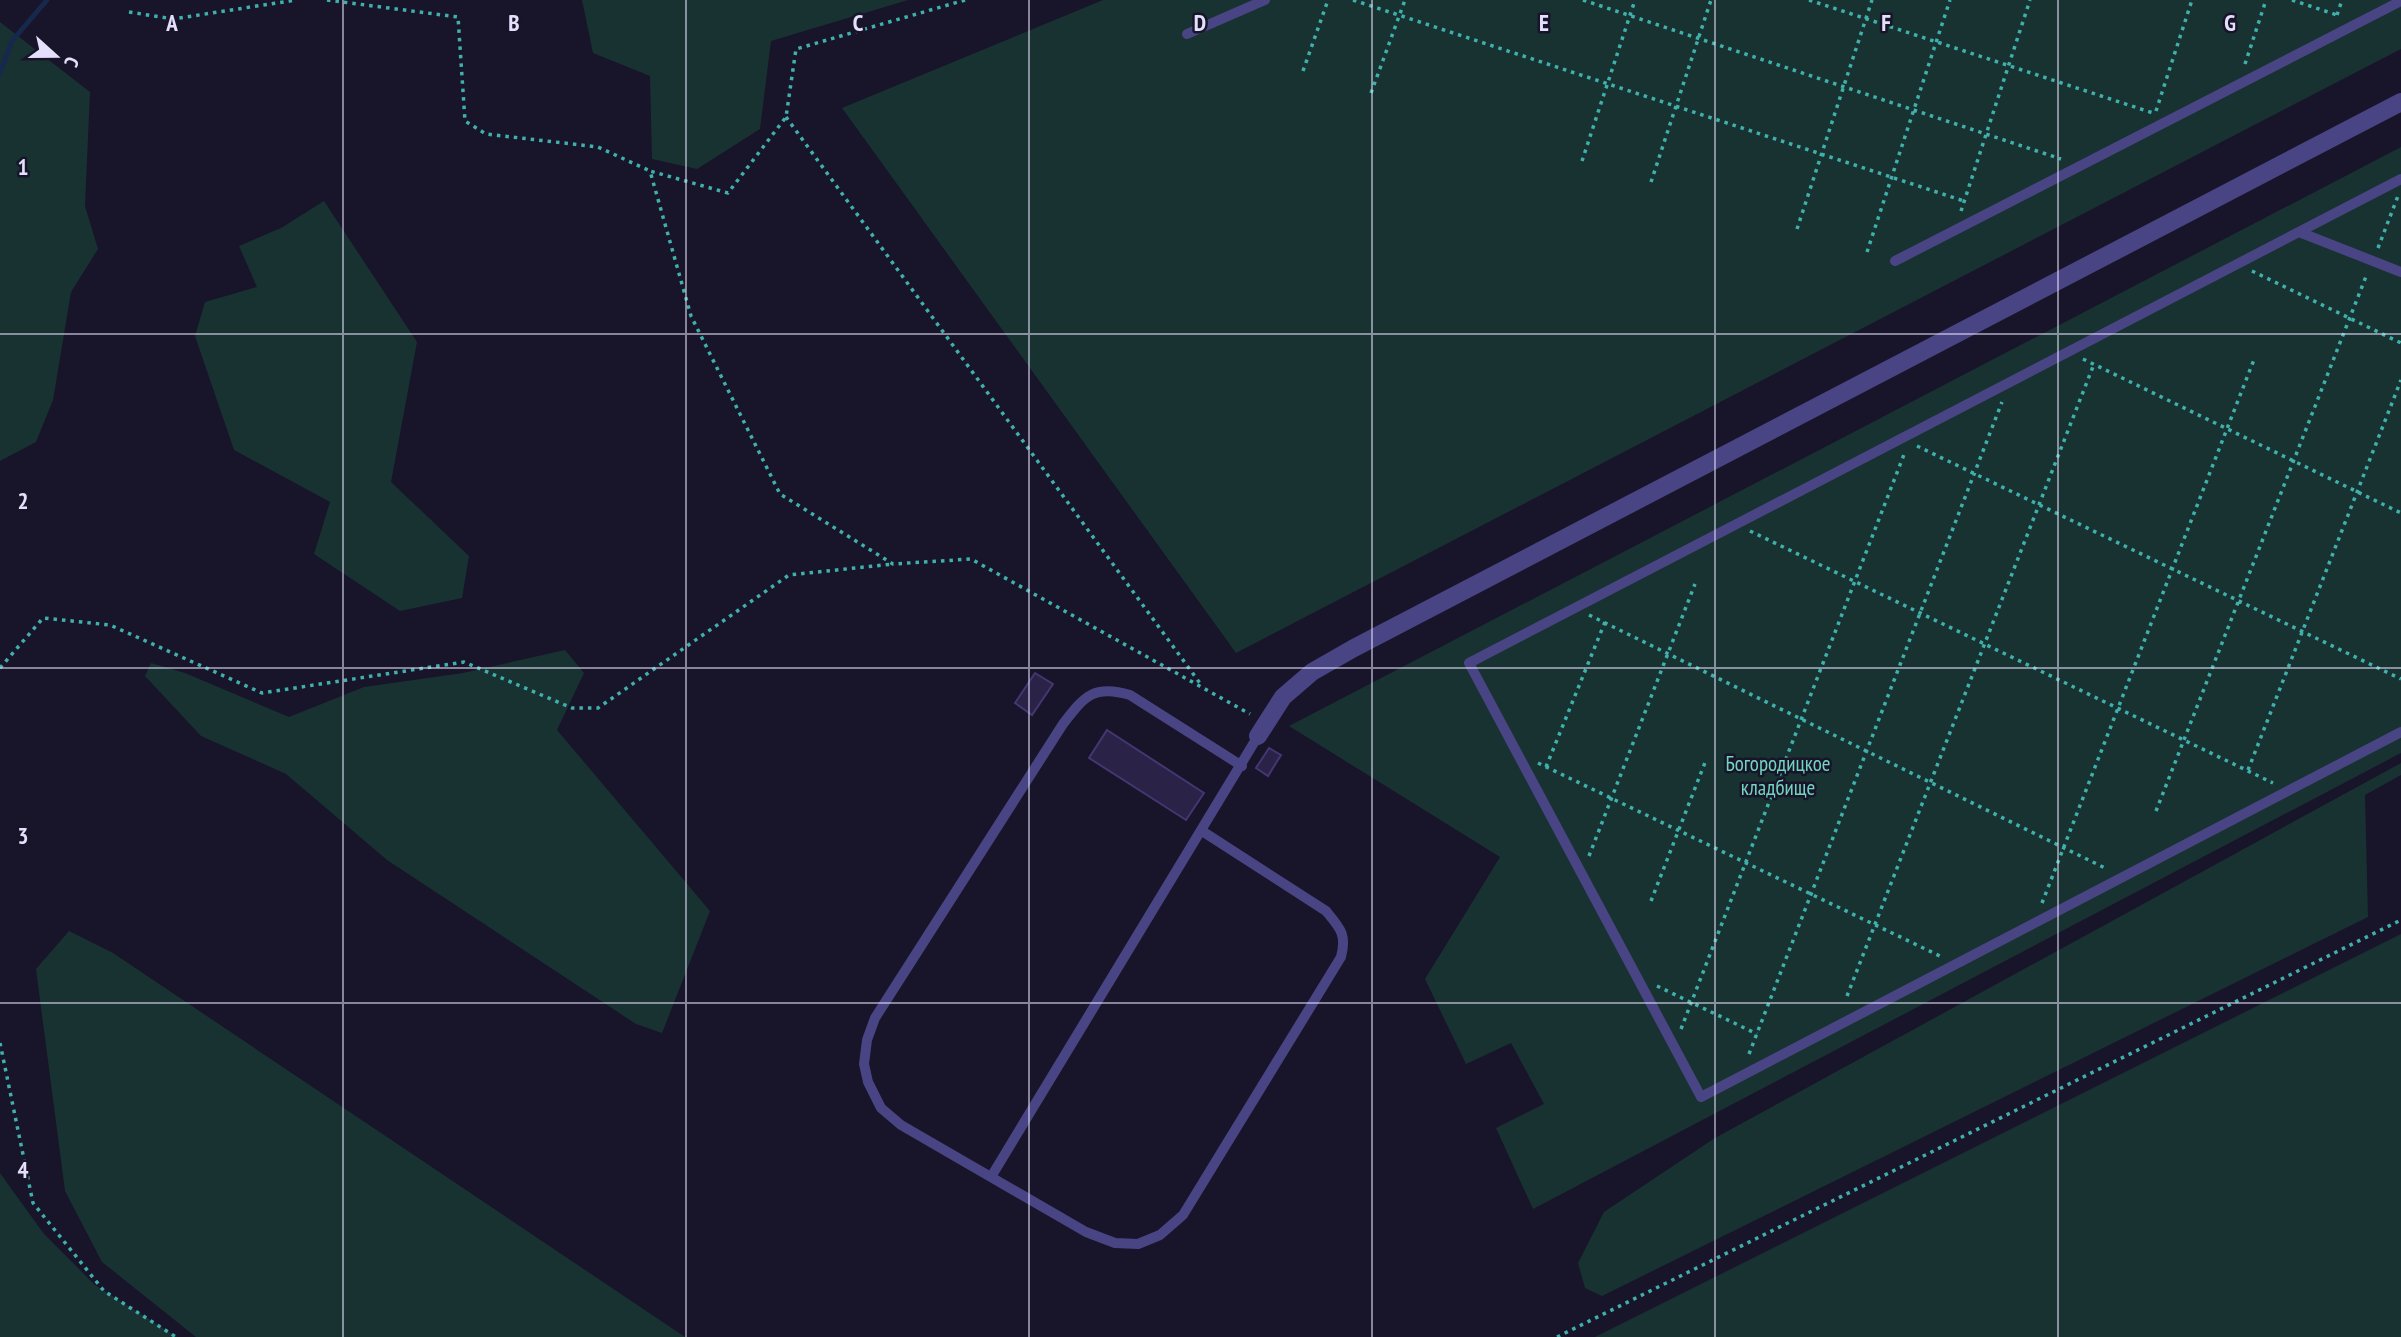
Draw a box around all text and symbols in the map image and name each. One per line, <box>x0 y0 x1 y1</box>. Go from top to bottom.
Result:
text: A <box>165 8 178 37</box>
text: B <box>508 8 520 37</box>
text: C <box>853 8 864 37</box>
text: D <box>1194 8 1206 37</box>
text: E <box>1539 8 1549 37</box>
text: F <box>1881 8 1891 37</box>
text: G <box>2224 8 2236 37</box>
north arrow <box>21 21 91 91</box>
text: С <box>59 54 85 71</box>
text: 1 <box>18 152 29 181</box>
text: 2 <box>18 486 29 515</box>
park label: Богородицкое кладбище <box>1725 750 1831 801</box>
text: 3 <box>18 821 29 850</box>
text: 4 <box>18 1155 29 1184</box>

